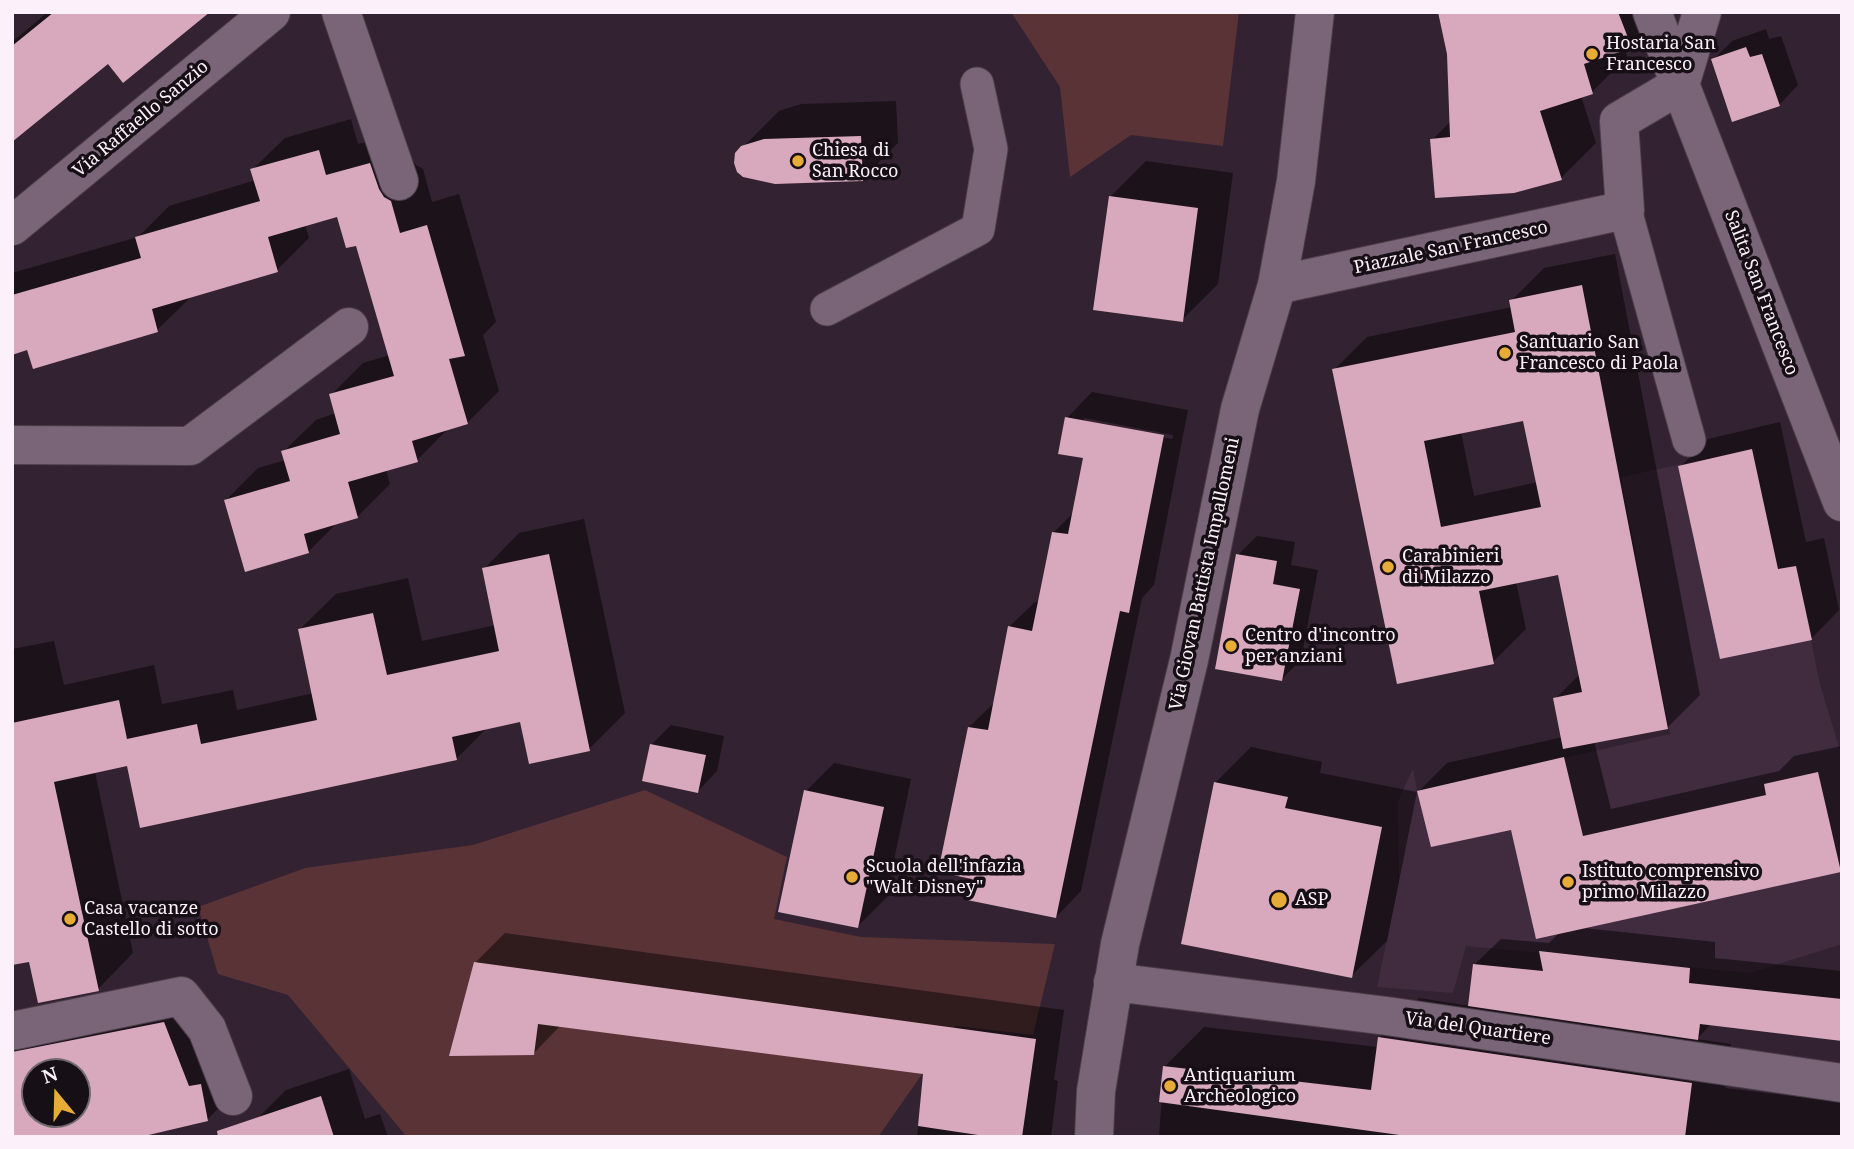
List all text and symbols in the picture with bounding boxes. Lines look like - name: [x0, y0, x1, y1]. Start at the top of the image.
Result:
- place label: Hostaria San Francesco: [1606, 33, 1716, 76]
- marker: Hostaria San Francesco: [1584, 46, 1600, 62]
- street label: Via Raffaello Sanzio: [69, 56, 213, 182]
- place label: Chiesa di San Rocco: [812, 140, 899, 182]
- marker: Chiesa di San Rocco: [790, 153, 806, 169]
- street label: Salita San Francesco: [1720, 207, 1802, 379]
- street label: Piazzale San Francesco: [1352, 217, 1550, 279]
- place label: Santuario San Francesco di Paola: [1519, 332, 1679, 374]
- marker: Santuario San Francesco di Paola: [1497, 345, 1513, 361]
- street label: Via Giovan Battista Impallomeni: [1165, 436, 1245, 712]
- place label: Carabinieri di Milazzo: [1402, 546, 1499, 588]
- marker: Carabinieri di Milazzo: [1380, 559, 1396, 575]
- place label: Centro d'incontro per anziani: [1245, 625, 1396, 668]
- marker: Centro d'incontro per anziani: [1223, 638, 1239, 654]
- place label: Scuola dell'infazia "Walt Disney": [866, 856, 1022, 898]
- place label: Istituto comprensivo primo Milazzo: [1582, 861, 1760, 903]
- marker: Scuola dell'infazia "Walt Disney": [844, 869, 860, 885]
- marker: Istituto comprensivo primo Milazzo: [1560, 874, 1576, 890]
- place label: ASP: [1295, 889, 1328, 911]
- marker: ASP: [1269, 890, 1289, 910]
- place label: Casa vacanze Castello di sotto: [84, 898, 219, 940]
- marker: Casa vacanze Castello di sotto: [62, 911, 78, 927]
- street label: Via del Quartiere: [1404, 1008, 1552, 1050]
- north arrow: [21, 1058, 91, 1128]
- text: N: [38, 1060, 61, 1090]
- place label: Antiquarium Archeologico: [1184, 1065, 1296, 1108]
- marker: Antiquarium Archeologico: [1162, 1078, 1178, 1094]

